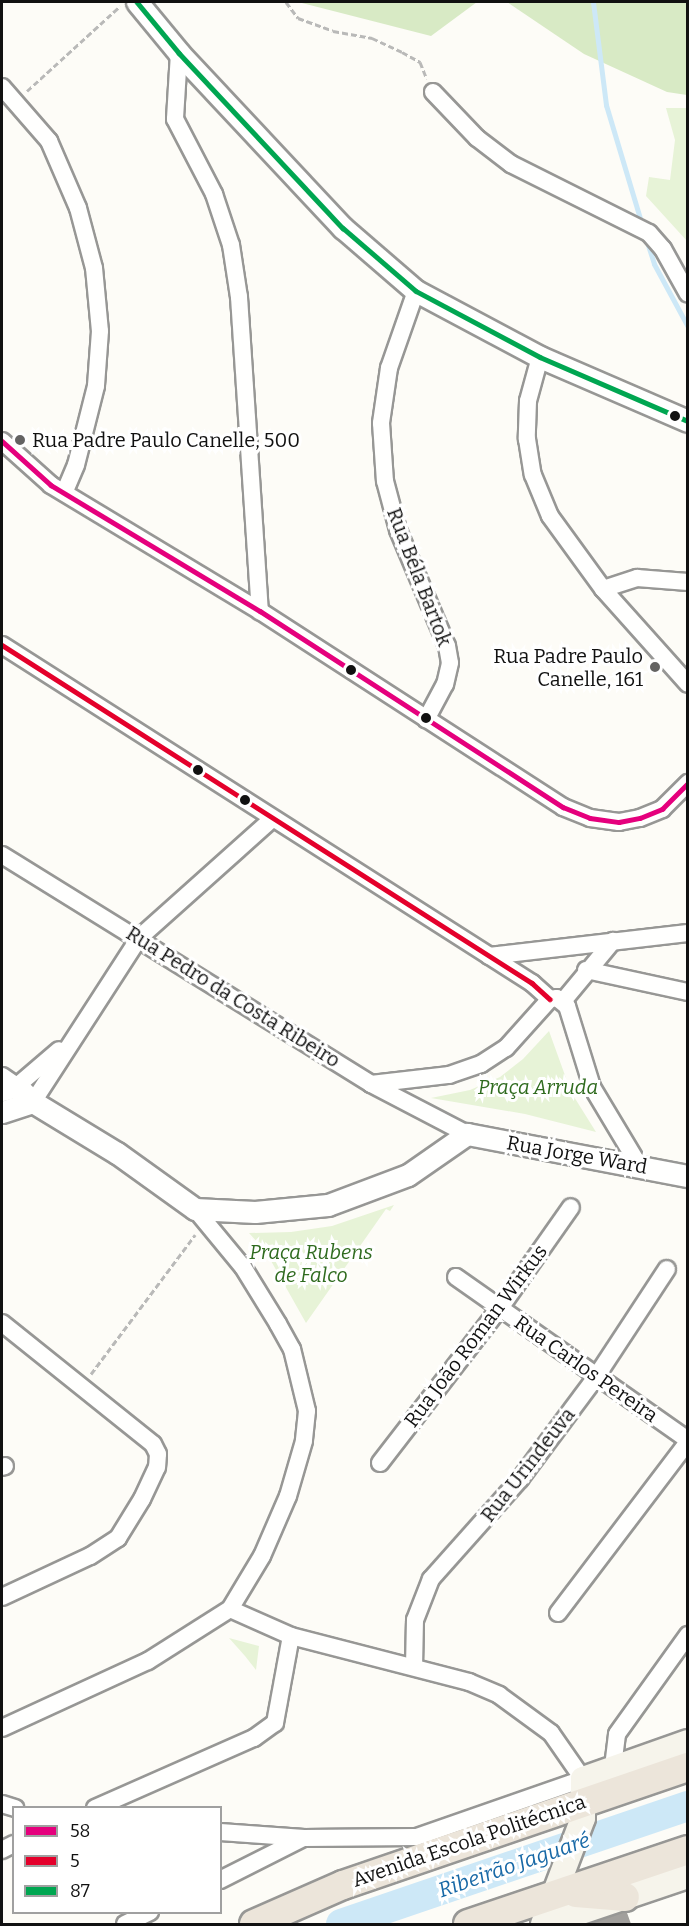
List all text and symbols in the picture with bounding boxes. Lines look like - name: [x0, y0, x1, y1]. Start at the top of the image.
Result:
- unlabelled marker: [669, 410, 681, 422]
- place label: Rua Padre Paulo Canelle, 500: [32, 428, 300, 452]
- marker: Rua Padre Paulo Canelle, 500: [13, 433, 27, 447]
- street label: Rua Béla Bartok: [382, 504, 456, 650]
- place label: Rua Padre Paulo Canelle, 161: [493, 644, 643, 691]
- marker: Rua Padre Paulo Canelle, 161: [648, 660, 662, 674]
- unlabelled marker: [345, 664, 357, 676]
- unlabelled marker: [420, 712, 432, 724]
- unlabelled marker: [192, 764, 204, 776]
- unlabelled marker: [239, 794, 251, 806]
- street label: Rua Pedro da Costa Ribeiro: [122, 921, 344, 1073]
- park label: Praça Arruda: [478, 1075, 598, 1099]
- street label: Rua Jorge Ward: [505, 1131, 649, 1179]
- park label: Praça Rubens de Falco: [249, 1240, 373, 1287]
- street label: Rua João Roman Wirkus: [399, 1240, 553, 1432]
- street label: Rua Carlos Pereira: [510, 1310, 662, 1428]
- street label: Rua Urindeuva: [476, 1403, 580, 1527]
- street label: Avenida Escola Politécnica: [349, 1790, 589, 1892]
- legend: [12, 1806, 222, 1914]
- text: 58: [70, 1820, 90, 1842]
- water label: Ribeirão Jaguaré: [435, 1827, 593, 1903]
- text: 5: [70, 1850, 80, 1872]
- text: 87: [70, 1880, 90, 1902]

